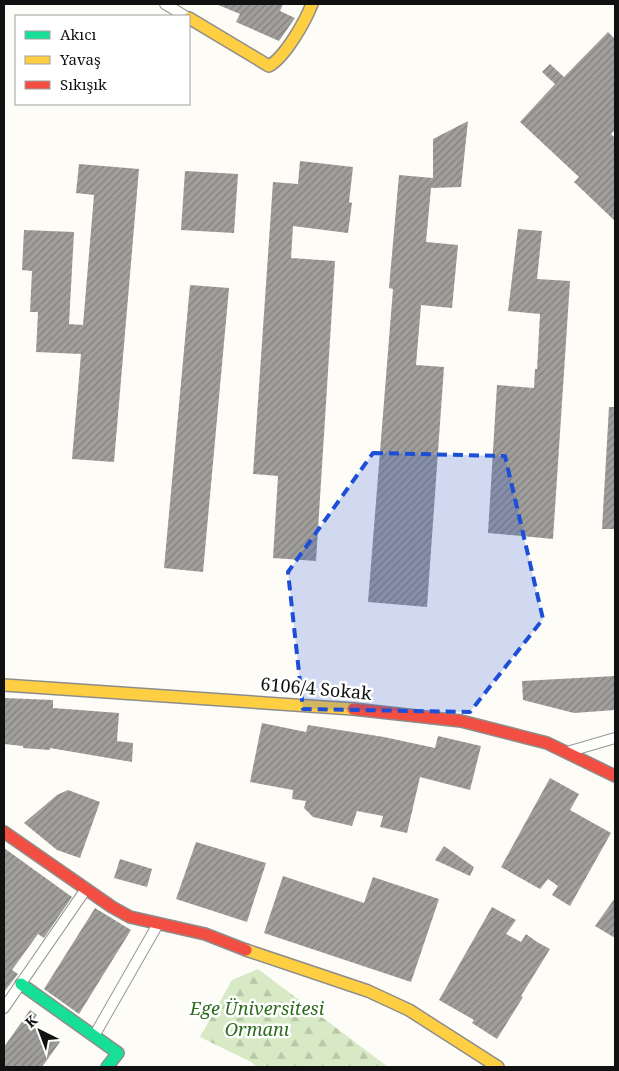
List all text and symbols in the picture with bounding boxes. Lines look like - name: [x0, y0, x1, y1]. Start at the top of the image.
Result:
- legend: [15, 15, 190, 105]
- text: Akıcı: [60, 24, 97, 44]
- text: Yavaş: [59, 49, 101, 69]
- text: Sıkışık: [60, 74, 107, 94]
- street label: 6106/4 Sokak: [259, 671, 373, 705]
- park label: Ege Üniversitesi Ormanı: [189, 996, 325, 1041]
- north arrow: [15, 1006, 65, 1056]
- text: K: [21, 1010, 42, 1031]

